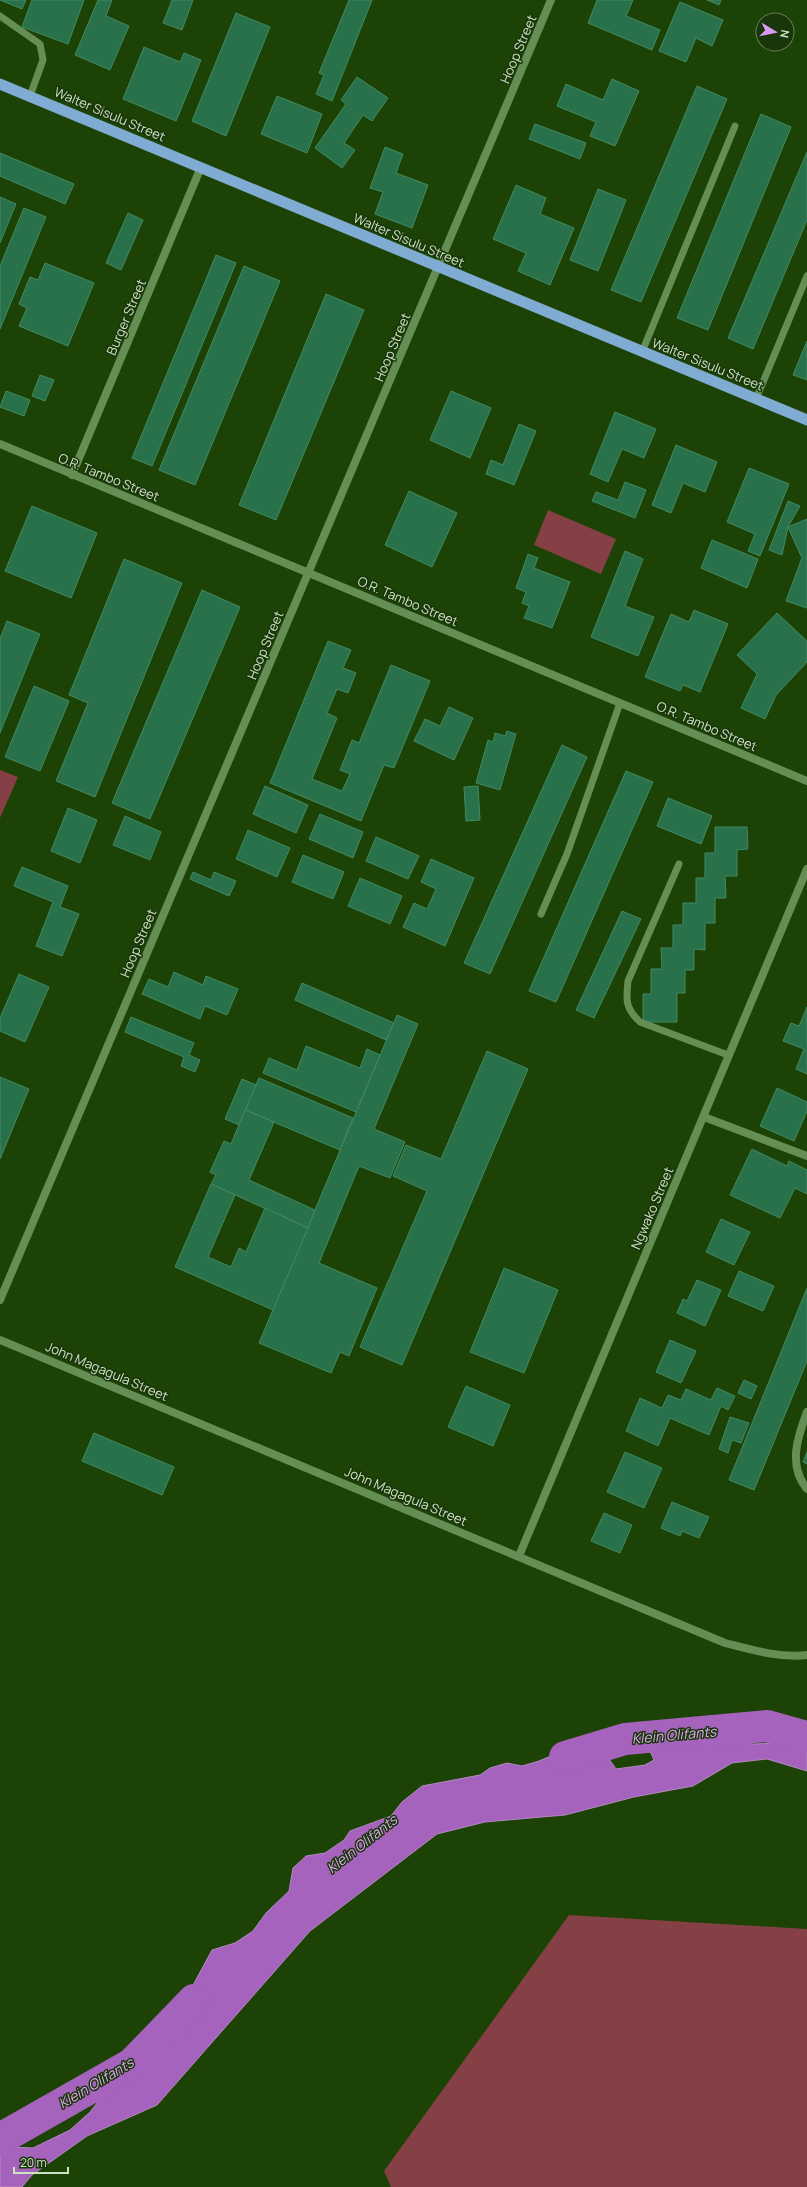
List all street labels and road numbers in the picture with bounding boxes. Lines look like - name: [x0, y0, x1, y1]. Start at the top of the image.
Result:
- street label: Hoop Street: [495, 12, 541, 86]
- street label: Walter Sisulu Street: [52, 83, 168, 145]
- street label: Walter Sisulu Street: [351, 209, 467, 271]
- street label: Burger Street: [102, 276, 150, 358]
- street label: Hoop Street: [369, 310, 415, 384]
- street label: Walter Sisulu Street: [650, 333, 766, 395]
- street label: O.R. Tambo Street: [56, 449, 162, 505]
- street label: O.R. Tambo Street: [355, 572, 461, 630]
- street label: Hoop Street: [242, 608, 288, 682]
- street label: O.R. Tambo Street: [654, 697, 760, 755]
- street label: Hoop Street: [115, 906, 161, 980]
- street label: Ngwako Street: [626, 1164, 678, 1252]
- street label: John Magagula Street: [43, 1337, 171, 1405]
- street label: John Magagula Street: [342, 1462, 470, 1530]

